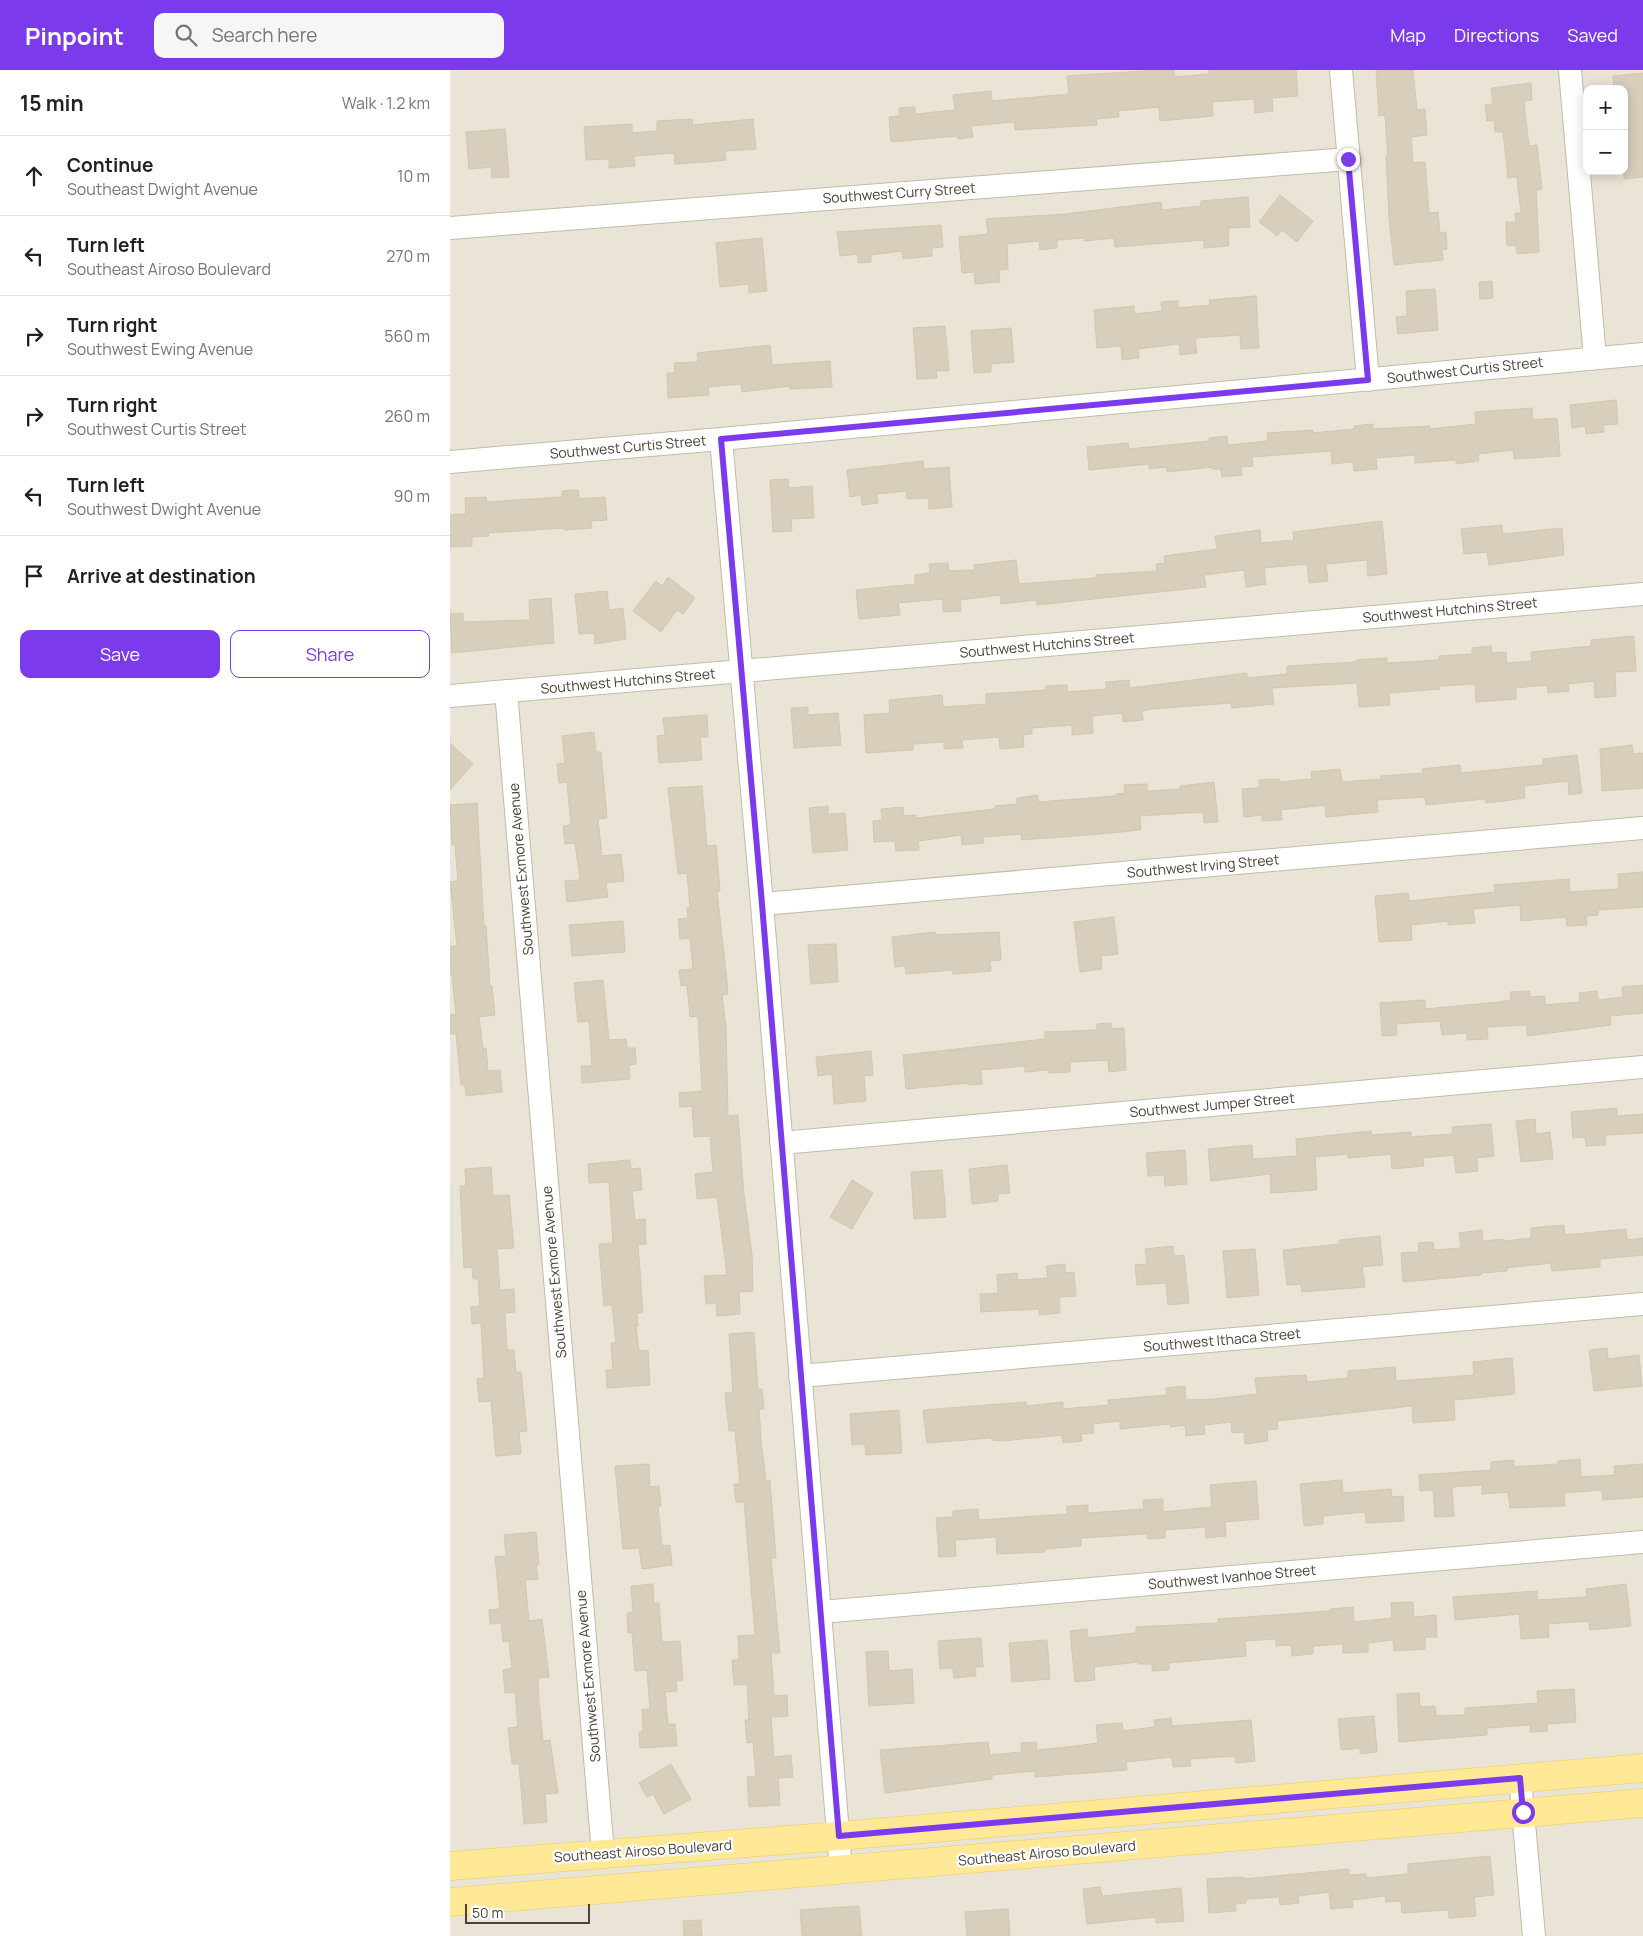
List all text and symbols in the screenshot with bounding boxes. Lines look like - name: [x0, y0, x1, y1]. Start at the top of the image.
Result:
- search box: [154, 13, 504, 58]
- text: Pinpoint: [25, 19, 124, 52]
- icon: search: [172, 21, 200, 49]
- text: Search here: [212, 22, 317, 48]
- text: Map: [1390, 23, 1426, 47]
- text: Directions: [1454, 23, 1539, 47]
- text: Saved: [1567, 23, 1618, 47]
- map controls: [1583, 85, 1628, 175]
- button: +: [1583, 85, 1628, 130]
- text: 15 min: [20, 89, 84, 117]
- text: Walk · 1.2 km: [342, 92, 430, 114]
- button: −: [1583, 130, 1628, 175]
- route end: [1337, 148, 1360, 171]
- text: Continue: [67, 152, 153, 178]
- icon: ahead: [20, 162, 48, 190]
- text: 10 m: [397, 165, 430, 187]
- text: Southeast Dwight Avenue: [67, 178, 258, 200]
- street label: Southwest Curry Street: [822, 178, 976, 207]
- text: Turn left: [67, 232, 145, 258]
- icon: left: [20, 242, 48, 270]
- text: 270 m: [386, 245, 430, 267]
- text: Southeast Airoso Boulevard: [67, 258, 271, 280]
- text: Turn right: [67, 312, 157, 338]
- icon: right: [20, 322, 48, 350]
- text: 560 m: [384, 325, 430, 347]
- text: Southwest Ewing Avenue: [67, 338, 253, 360]
- street label: Southwest Curtis Street: [1386, 352, 1544, 387]
- text: Turn right: [67, 392, 157, 418]
- icon: right: [20, 402, 48, 430]
- text: 260 m: [384, 405, 430, 427]
- text: Southwest Curtis Street: [67, 418, 247, 440]
- street label: Southwest Curtis Street: [549, 430, 707, 463]
- text: Turn left: [67, 472, 145, 498]
- icon: left: [20, 482, 48, 510]
- text: 90 m: [394, 485, 430, 507]
- text: Southwest Dwight Avenue: [67, 498, 261, 520]
- icon: arrive: [20, 562, 48, 590]
- text: Arrive at destination: [67, 563, 256, 589]
- street label: Southwest Hutchins Street: [1362, 592, 1539, 627]
- street label: Southwest Hutchins Street: [959, 627, 1136, 662]
- button: Save: [20, 630, 220, 678]
- button: Share: [230, 630, 430, 678]
- street label: Southwest Hutchins Street: [540, 663, 717, 698]
- street label: Southwest Exmore Avenue: [504, 782, 537, 956]
- street label: Southwest Irving Street: [1126, 849, 1280, 882]
- street label: Southwest Jumper Street: [1129, 1088, 1296, 1121]
- street label: Southwest Exmore Avenue: [537, 1185, 570, 1359]
- street label: Southwest Ithaca Street: [1142, 1323, 1302, 1356]
- street label: Southwest Ivanhoe Street: [1147, 1560, 1317, 1593]
- street label: Southwest Exmore Avenue: [571, 1589, 604, 1763]
- route start: [1512, 1801, 1535, 1824]
- street label: Southeast Airoso Boulevard: [553, 1835, 733, 1866]
- street label: Southeast Airoso Boulevard: [957, 1835, 1137, 1870]
- scale bar: [465, 1901, 590, 1924]
- text: 50 m: [472, 1903, 503, 1922]

